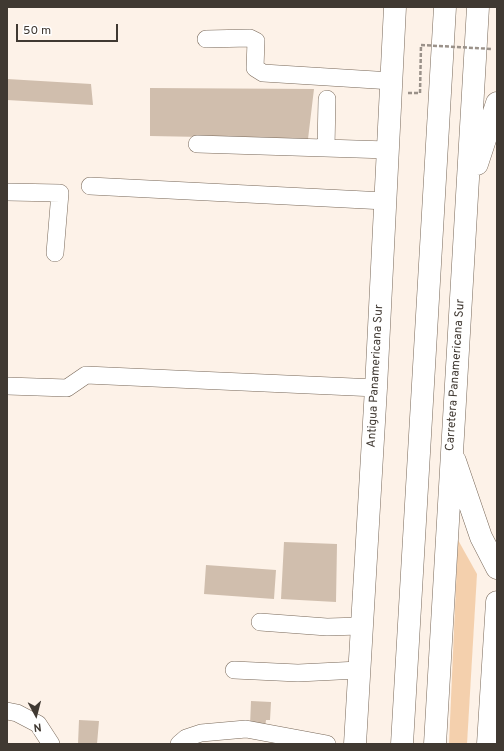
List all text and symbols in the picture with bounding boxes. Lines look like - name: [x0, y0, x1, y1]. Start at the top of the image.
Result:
- scale bar: [18, 16, 120, 42]
- text: 50 m: [23, 23, 51, 39]
- street label: Carretera Panamericana Sur: [443, 298, 469, 452]
- street label: Antigua Panamericana Sur: [365, 304, 387, 448]
- north arrow: [16, 695, 56, 735]
- text: N: [33, 719, 42, 734]

